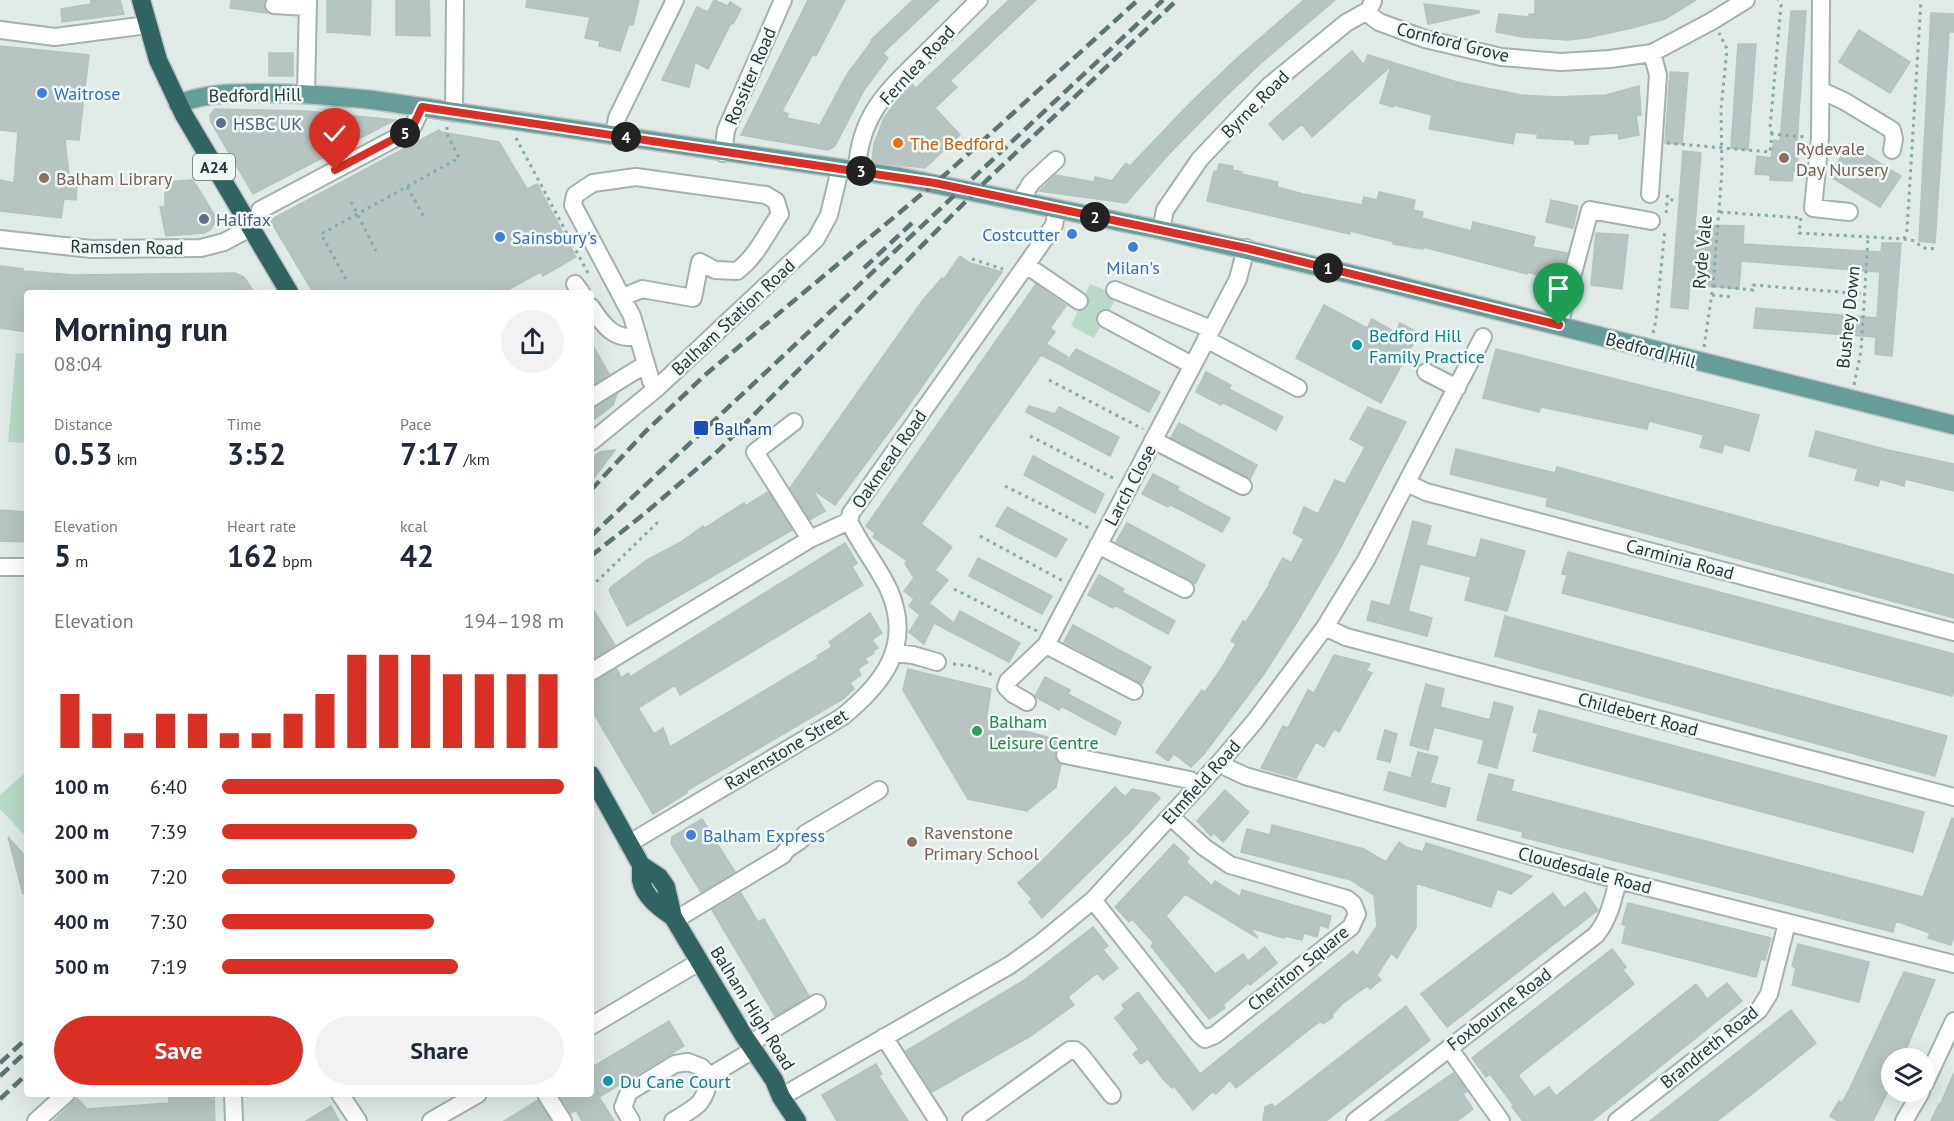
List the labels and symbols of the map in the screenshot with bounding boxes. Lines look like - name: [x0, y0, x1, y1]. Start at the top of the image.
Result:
- street label: Cornford Grove: [1394, 17, 1512, 67]
- street label: Fernlea Road: [874, 20, 960, 110]
- street label: Rossiter Road: [719, 24, 781, 128]
- street label: Byrne Road: [1216, 65, 1294, 143]
- place label: Waitrose: [54, 82, 121, 105]
- street label: Bedford Hill: [209, 83, 302, 107]
- marker: Waitrose: [35, 86, 49, 100]
- pin: [309, 108, 360, 170]
- place label: HSBC UK: [233, 112, 302, 135]
- marker: HSBC UK: [214, 116, 228, 130]
- pin: 5: [390, 118, 420, 148]
- pin: 4: [611, 122, 641, 152]
- place label: The Bedford: [910, 132, 1004, 155]
- marker: The Bedford: [891, 136, 905, 150]
- place label: Rydevale Day Nursery: [1796, 137, 1889, 181]
- marker: Rydevale Day Nursery: [1777, 151, 1791, 165]
- road number: A24: [193, 154, 235, 180]
- pin: 3: [846, 156, 876, 186]
- place label: Balham Library: [56, 167, 173, 190]
- marker: Balham Library: [37, 171, 51, 185]
- pin: 2: [1080, 202, 1110, 232]
- place label: Halifax: [216, 208, 271, 231]
- marker: Halifax: [197, 212, 211, 226]
- street label: Ryde Vale: [1687, 214, 1717, 290]
- place label: Costcutter: [982, 223, 1060, 246]
- place label: Sainsbury's: [512, 226, 597, 249]
- marker: Costcutter: [1065, 227, 1079, 241]
- marker: Sainsbury's: [493, 230, 507, 244]
- street label: Ramsden Road: [70, 235, 184, 259]
- marker: Milan's: [1126, 240, 1140, 254]
- pin: 1: [1313, 253, 1343, 283]
- street label: Balham Station Road: [666, 254, 800, 380]
- place label: Milan's: [1106, 256, 1160, 279]
- pin: [1533, 263, 1584, 325]
- street label: Bushey Down: [1831, 264, 1865, 370]
- place label: Bedford Hill Family Practice: [1369, 324, 1485, 368]
- street label: Bedford Hill: [1603, 327, 1699, 373]
- marker: Bedford Hill Family Practice: [1350, 338, 1364, 352]
- street label: Oakmead Road: [847, 405, 931, 513]
- place label: Balham: [714, 417, 772, 440]
- marker: Balham: [692, 419, 710, 437]
- street label: Larch Close: [1099, 440, 1161, 530]
- street label: Carminia Road: [1623, 534, 1737, 584]
- street label: Childebert Road: [1575, 687, 1701, 741]
- street label: Ravenstone Street: [720, 703, 852, 795]
- place label: Balham Leisure Centre: [989, 710, 1099, 754]
- marker: Balham Leisure Centre: [970, 724, 984, 738]
- street label: Elmfield Road: [1157, 735, 1245, 829]
- place label: Ravenstone Primary School: [924, 821, 1039, 865]
- place label: Balham Express: [703, 824, 825, 847]
- marker: Balham Express: [684, 828, 698, 842]
- marker: Ravenstone Primary School: [905, 835, 919, 849]
- street label: Cloudesdale Road: [1516, 841, 1654, 899]
- street label: Cheriton Square: [1243, 920, 1353, 1016]
- street label: Balham High Road: [706, 942, 800, 1074]
- street label: Foxbourne Road: [1442, 962, 1556, 1056]
- street label: Brandreth Road: [1655, 1001, 1763, 1093]
- place label: Du Cane Court: [620, 1070, 731, 1093]
- marker: Du Cane Court: [601, 1074, 615, 1088]

